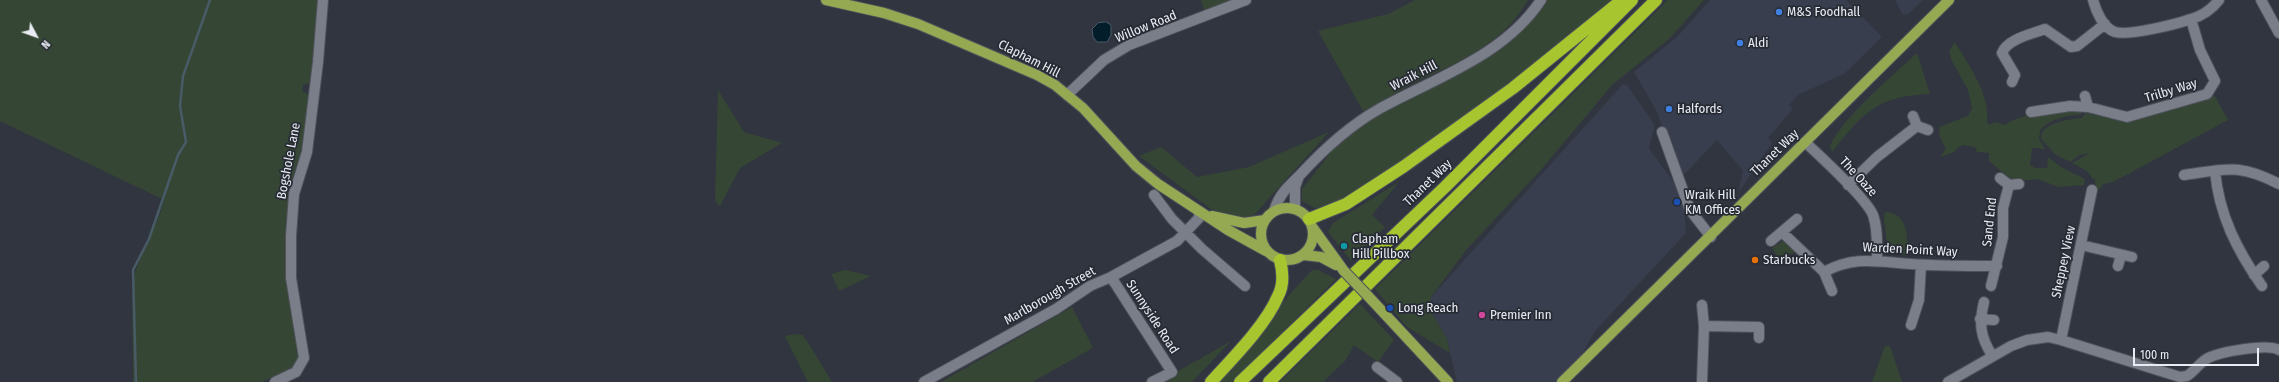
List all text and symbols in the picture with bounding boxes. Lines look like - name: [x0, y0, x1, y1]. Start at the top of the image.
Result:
- place label: M&S Foodhall: [1787, 4, 1860, 20]
- marker: M&S Foodhall: [1774, 7, 1784, 17]
- street label: Willow Road: [1113, 8, 1179, 46]
- north arrow: [16, 16, 56, 56]
- place label: Aldi: [1748, 35, 1768, 51]
- text: N: [38, 37, 53, 51]
- street label: Clapham Hill: [995, 37, 1063, 81]
- marker: Aldi: [1735, 38, 1745, 48]
- street label: Wraik Hill: [1388, 58, 1440, 94]
- street label: Trilby Way: [2143, 76, 2199, 106]
- place label: Halfords: [1677, 101, 1722, 117]
- marker: Halfords: [1664, 104, 1674, 114]
- street label: Bogshole Lane: [274, 122, 304, 200]
- street label: Thanet Way: [1748, 126, 1802, 180]
- street label: The Oaze: [1836, 154, 1880, 200]
- street label: Thanet Way: [1401, 156, 1455, 210]
- place label: Wraik Hill KM Offices: [1685, 187, 1740, 218]
- marker: Wraik Hill KM Offices: [1672, 197, 1682, 207]
- street label: Sand End: [1980, 197, 2000, 247]
- street label: Sheppey View: [2049, 224, 2079, 300]
- place label: Clapham Hill Pillbox: [1352, 231, 1409, 262]
- street label: Warden Point Way: [1862, 240, 1958, 260]
- marker: Clapham Hill Pillbox: [1339, 241, 1349, 251]
- place label: Starbucks: [1763, 252, 1815, 268]
- marker: Starbucks: [1750, 255, 1760, 265]
- street label: Marlborough Street: [1001, 263, 1099, 329]
- street label: Sunnyside Road: [1122, 277, 1182, 357]
- place label: Long Reach: [1398, 300, 1458, 316]
- marker: Long Reach: [1385, 303, 1395, 313]
- place label: Premier Inn: [1490, 307, 1552, 323]
- marker: Premier Inn: [1477, 310, 1487, 320]
- scale bar: [2135, 340, 2261, 366]
- text: 100 m: [2140, 348, 2169, 362]

